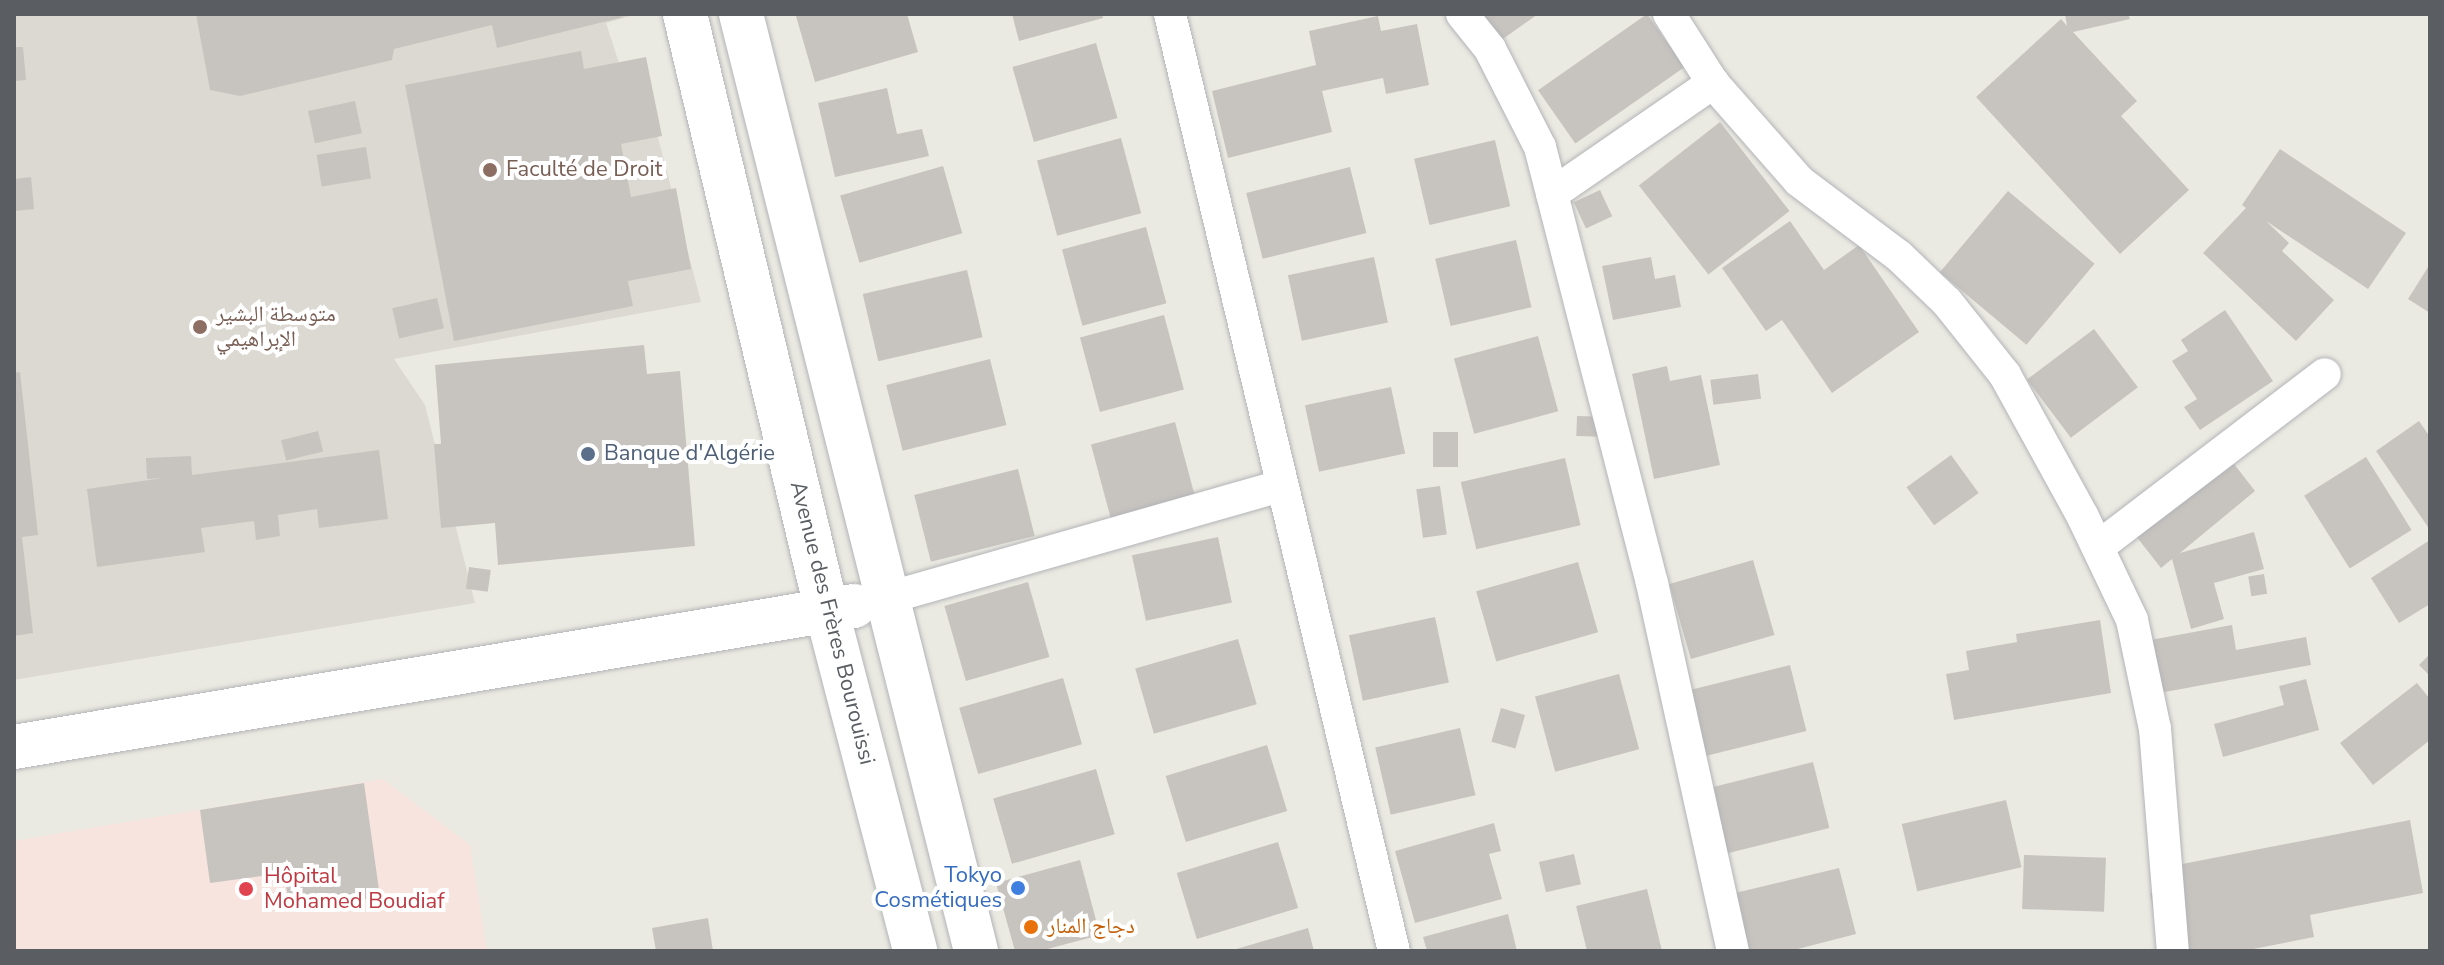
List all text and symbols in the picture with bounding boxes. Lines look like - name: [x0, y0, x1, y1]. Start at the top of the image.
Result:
- place label: Faculté de Droit: [506, 157, 662, 183]
- marker: Faculté de Droit: [481, 161, 499, 179]
- place label: متوسطة البشير الإبراهيمي: [216, 301, 336, 352]
- marker: متوسطة البشير الإبراهيمي: [191, 318, 209, 336]
- place label: Banque d'Algérie: [604, 441, 775, 467]
- marker: Banque d'Algérie: [579, 445, 597, 463]
- street label: Avenue des Frères Bourouissi: [784, 478, 880, 768]
- place label: Tokyo Cosmétiques: [874, 862, 1002, 914]
- place label: Hôpital Mohamed Boudiaf: [264, 863, 445, 914]
- marker: Hôpital Mohamed Boudiaf: [235, 878, 257, 900]
- marker: Tokyo Cosmétiques: [1009, 879, 1027, 897]
- place label: دجاج المنار: [1047, 914, 1135, 940]
- marker: دجاج المنار: [1022, 918, 1040, 936]

